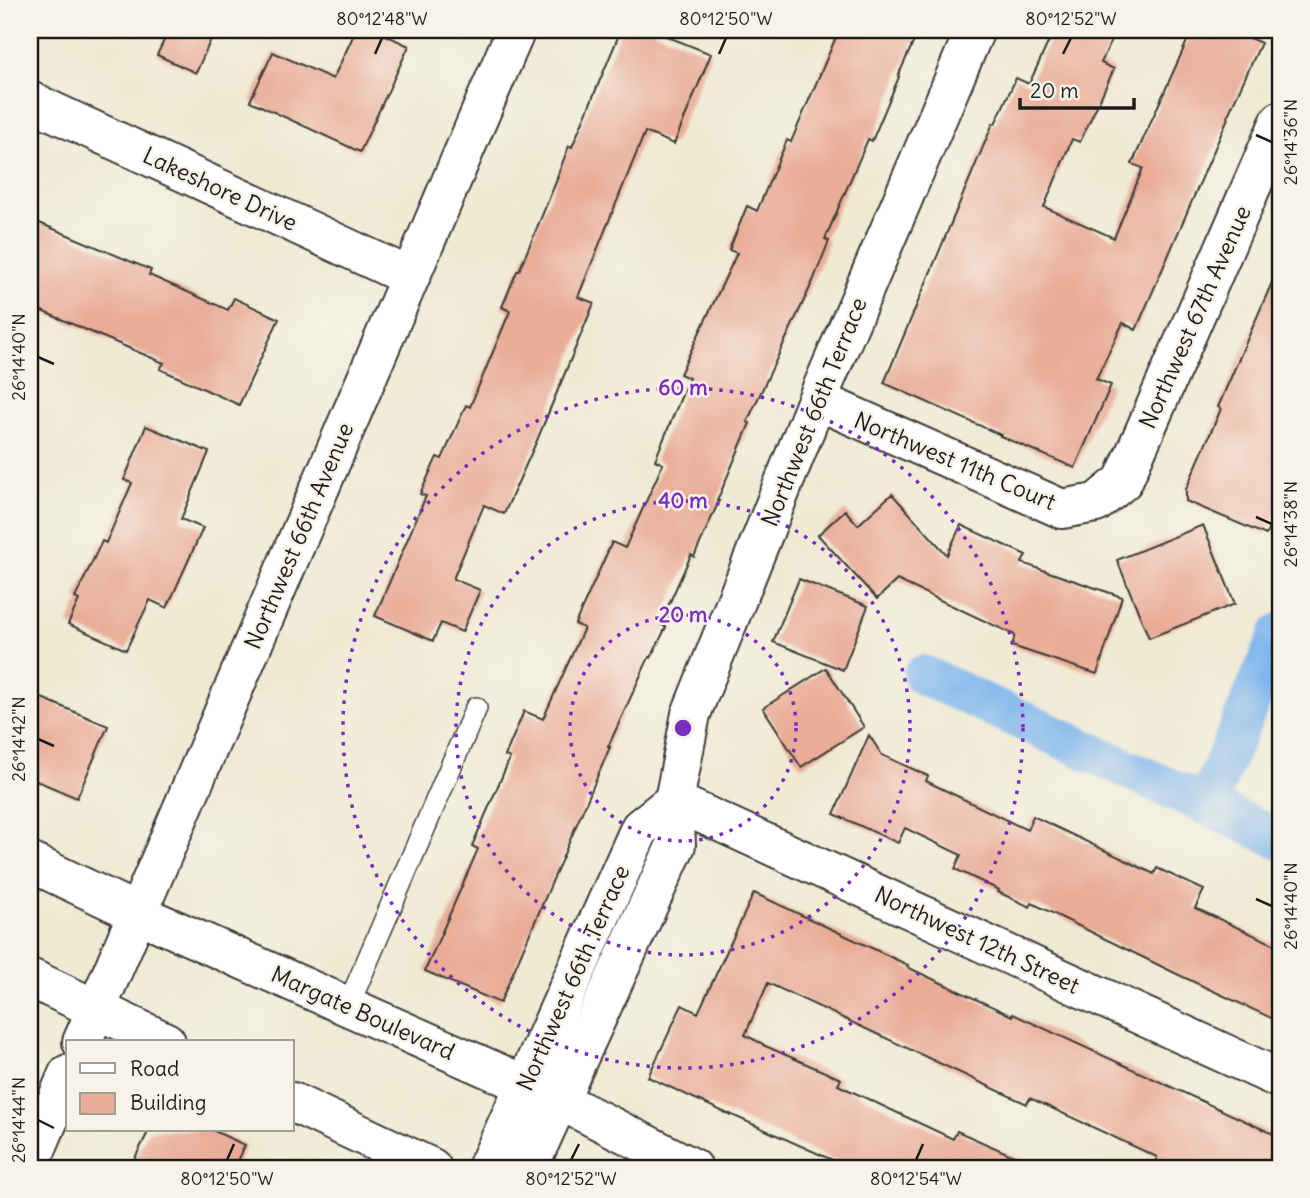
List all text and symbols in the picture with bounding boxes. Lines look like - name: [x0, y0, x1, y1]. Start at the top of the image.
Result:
- text: 80°12'48"W: [336, 7, 428, 30]
- text: 80°12'50"W: [679, 7, 773, 30]
- text: 80°12'52"W: [1025, 7, 1117, 30]
- scale bar: [1020, 66, 1133, 110]
- text: 20 m: [1030, 77, 1079, 104]
- text: 26°14'36"N: [1279, 99, 1302, 185]
- street label: Lakeshore Drive: [138, 140, 302, 237]
- street label: Northwest 67th Avenue: [1132, 201, 1257, 433]
- street label: Northwest 66th Terrace: [754, 293, 873, 530]
- text: 26°14'40"N: [7, 313, 30, 401]
- text: 60 m: [658, 374, 708, 401]
- street label: Northwest 11th Court: [850, 405, 1061, 516]
- street label: Northwest 66th Avenue: [238, 418, 359, 653]
- text: 26°14'38"N: [1279, 481, 1302, 567]
- text: 40 m: [658, 487, 708, 514]
- text: 20 m: [659, 601, 708, 628]
- text: 26°14'42"N: [7, 696, 30, 782]
- centre of rings: [671, 716, 695, 740]
- street label: Northwest 66th Terrace: [510, 860, 635, 1095]
- text: 26°14'40"N: [1279, 862, 1302, 950]
- street label: Northwest 12th Street: [870, 879, 1084, 1000]
- street label: Margate Boulevard: [267, 959, 459, 1066]
- legend: [66, 1040, 294, 1132]
- text: Road: [130, 1055, 179, 1082]
- text: 26°14'44"N: [7, 1077, 30, 1163]
- text: Building: [130, 1089, 206, 1116]
- text: 80°12'50"W: [180, 1167, 274, 1190]
- text: 80°12'52"W: [525, 1167, 617, 1190]
- text: 80°12'54"W: [870, 1167, 962, 1190]

